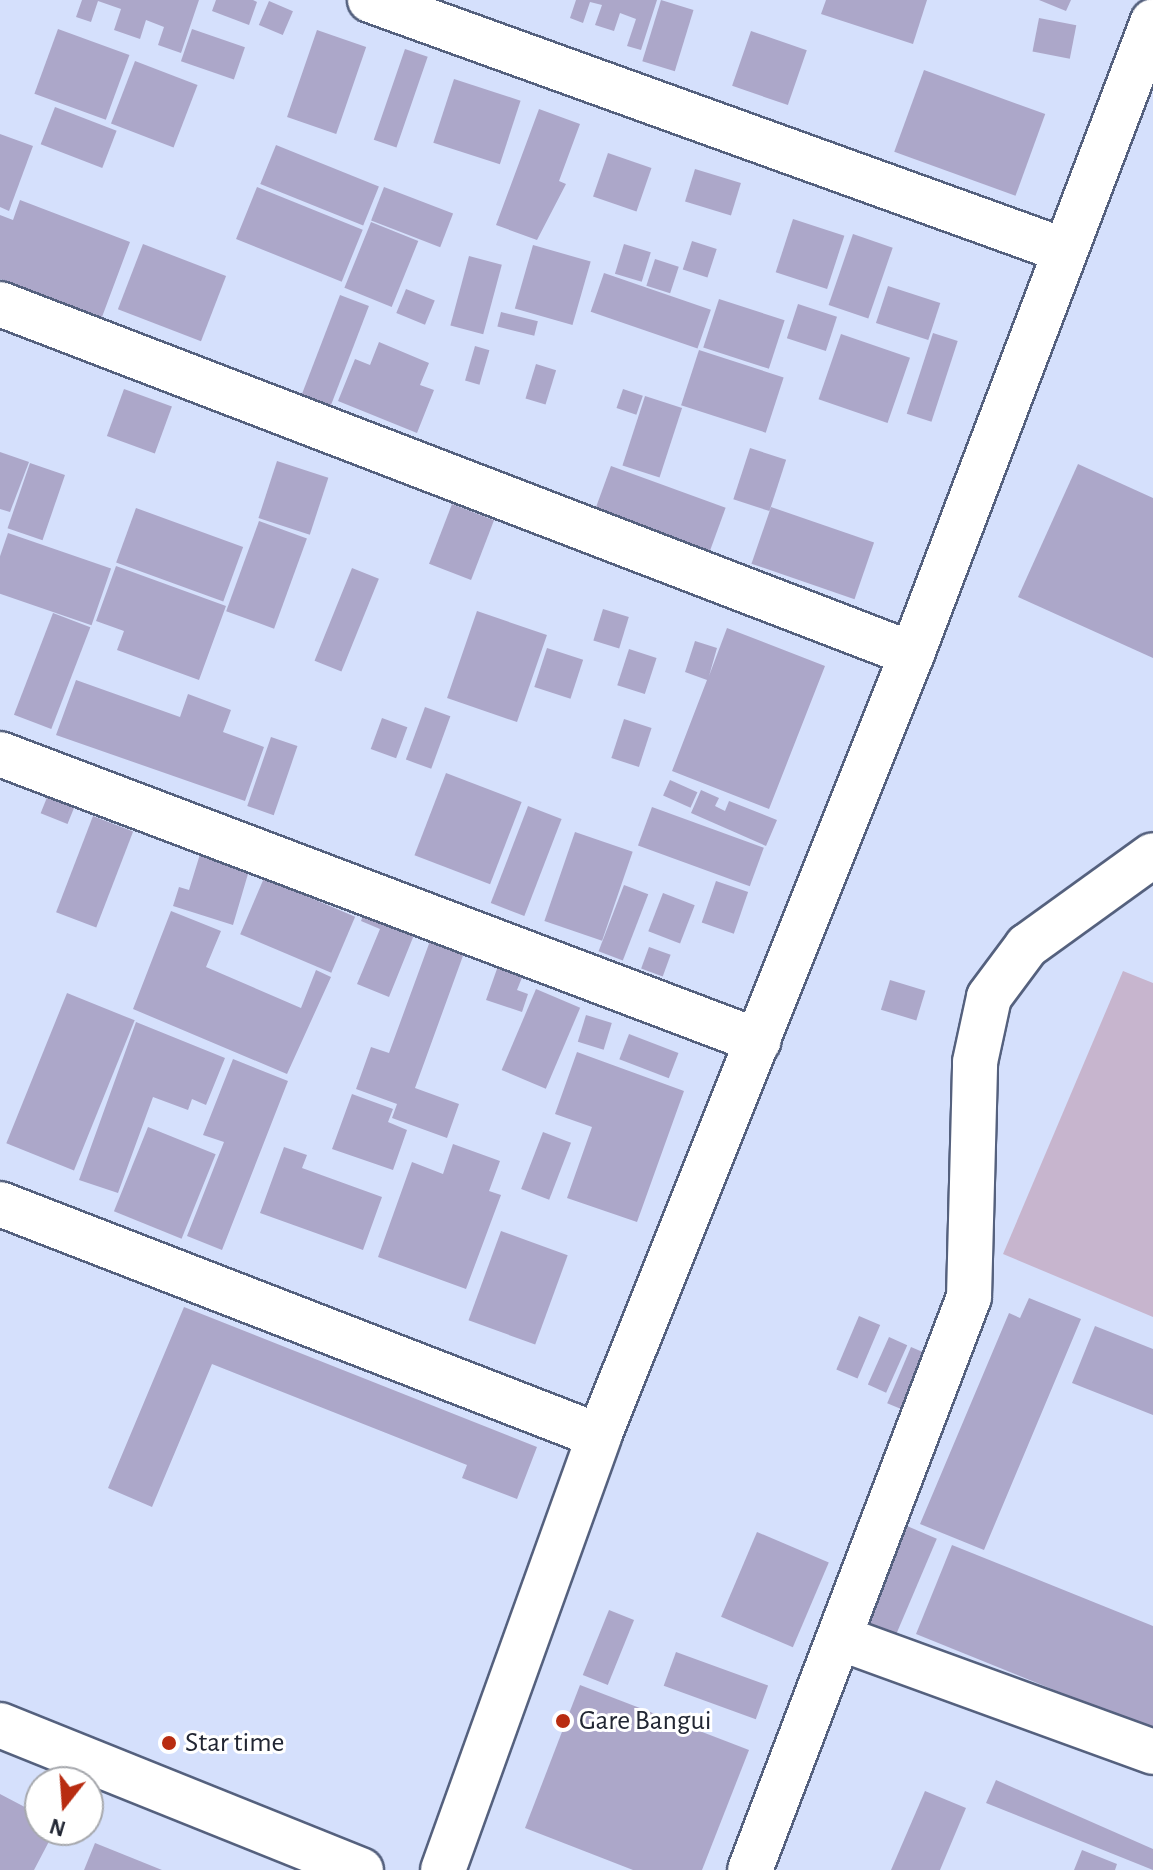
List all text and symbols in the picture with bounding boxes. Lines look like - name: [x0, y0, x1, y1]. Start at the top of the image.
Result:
- place label: Gare Bangui: [579, 1704, 712, 1738]
- marker: Gare Bangui: [554, 1712, 572, 1730]
- place label: Star time: [185, 1726, 284, 1760]
- marker: Star time: [160, 1734, 178, 1752]
- north arrow: [24, 1766, 104, 1846]
- text: N: [47, 1814, 68, 1840]

